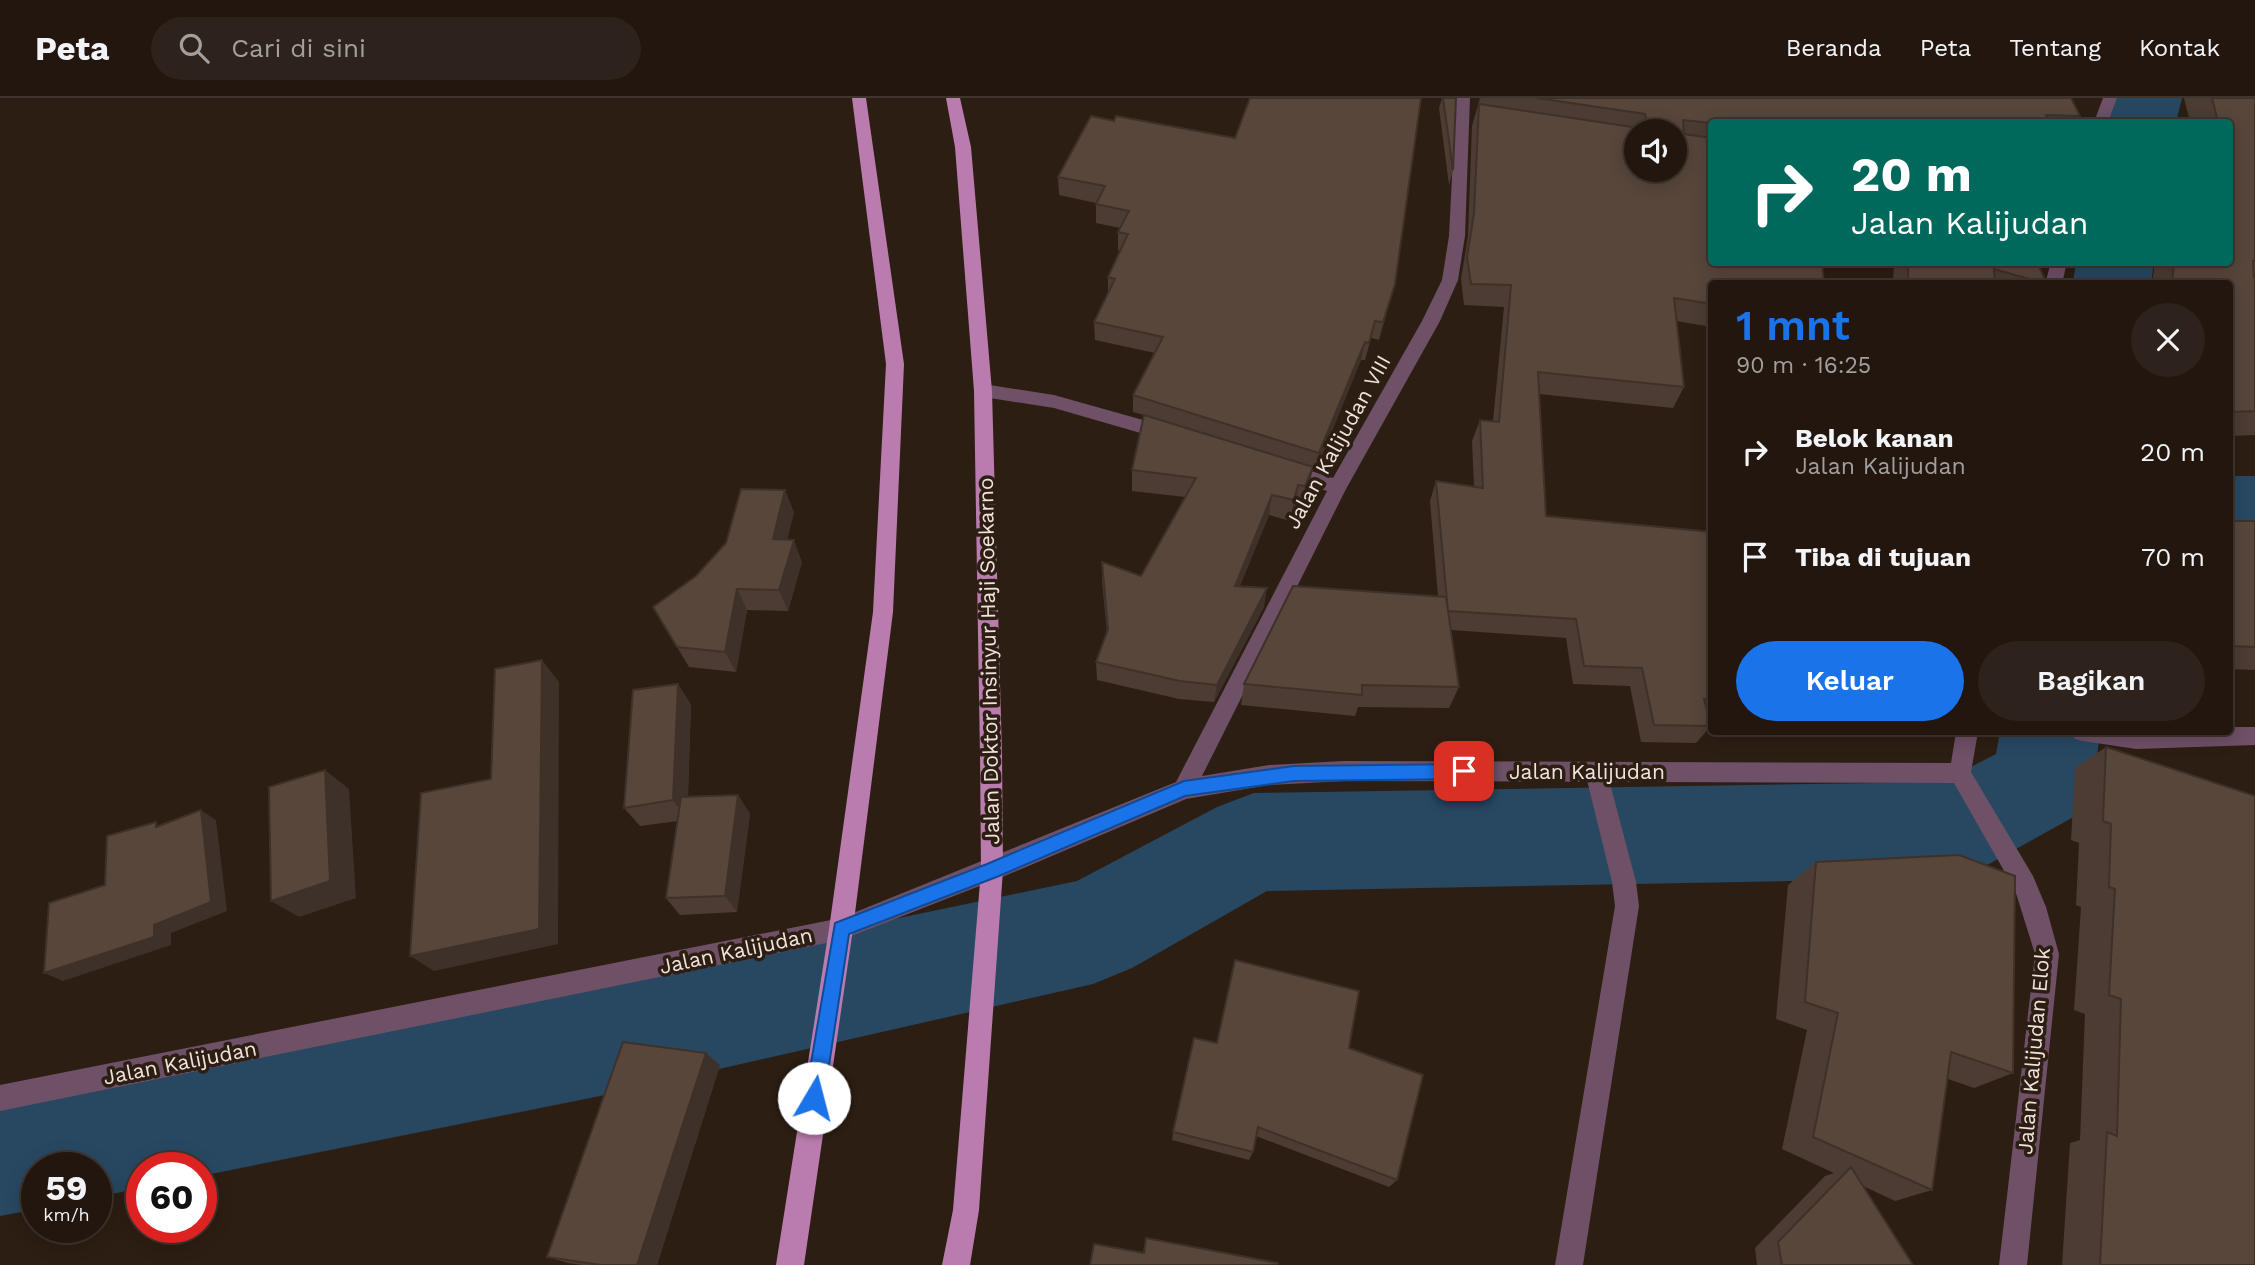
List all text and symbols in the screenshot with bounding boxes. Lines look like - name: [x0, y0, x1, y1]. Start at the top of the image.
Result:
- search box: [151, 17, 641, 80]
- text: Peta: [35, 29, 109, 68]
- icon: search: [175, 29, 213, 67]
- text: Cari di sini: [231, 33, 366, 63]
- text: Beranda: [1786, 34, 1882, 62]
- text: Peta: [1920, 34, 1971, 62]
- text: Tentang: [2009, 34, 2101, 62]
- text: Kontak: [2139, 34, 2220, 62]
- map controls: [1624, 119, 1687, 182]
- button: sound: [1624, 119, 1687, 182]
- text: 20 m: [1851, 145, 1972, 203]
- icon: right: [1736, 147, 1827, 238]
- text: Jalan Kalijudan: [1851, 204, 2088, 242]
- text: 1 mnt: [1736, 301, 1850, 350]
- button: close: [2131, 303, 2205, 377]
- street label: Jalan Kalijudan VIII: [1279, 351, 1396, 533]
- text: 90 m · 16:25: [1736, 352, 1871, 379]
- text: Belok kanan: [1795, 423, 1954, 453]
- icon: right: [1736, 433, 1774, 471]
- text: 20 m: [2140, 437, 2205, 467]
- text: Jalan Kalijudan: [1795, 453, 1966, 480]
- street label: Jalan Doktor Insinyur Haji Soekarno: [973, 477, 1004, 845]
- icon: arrive: [1736, 538, 1774, 576]
- text: Tiba di tujuan: [1795, 542, 1971, 572]
- text: 70 m: [2141, 542, 2205, 572]
- button: Keluar: [1736, 641, 1964, 721]
- button: Bagikan: [1978, 641, 2205, 721]
- pin: [1434, 741, 1494, 801]
- icon: arrive: [1445, 752, 1483, 790]
- street label: Jalan Kalijudan: [1509, 759, 1665, 784]
- street label: Jalan Kalijudan: [657, 922, 815, 979]
- street label: Jalan Kalijudan Elok: [2012, 947, 2055, 1155]
- street label: Jalan Kalijudan: [101, 1035, 259, 1090]
- position arrow: [777, 1061, 851, 1135]
- speed limit sign: 60: [126, 1152, 217, 1243]
- text: 59: [46, 1167, 87, 1209]
- text: km/h: [43, 1204, 90, 1225]

